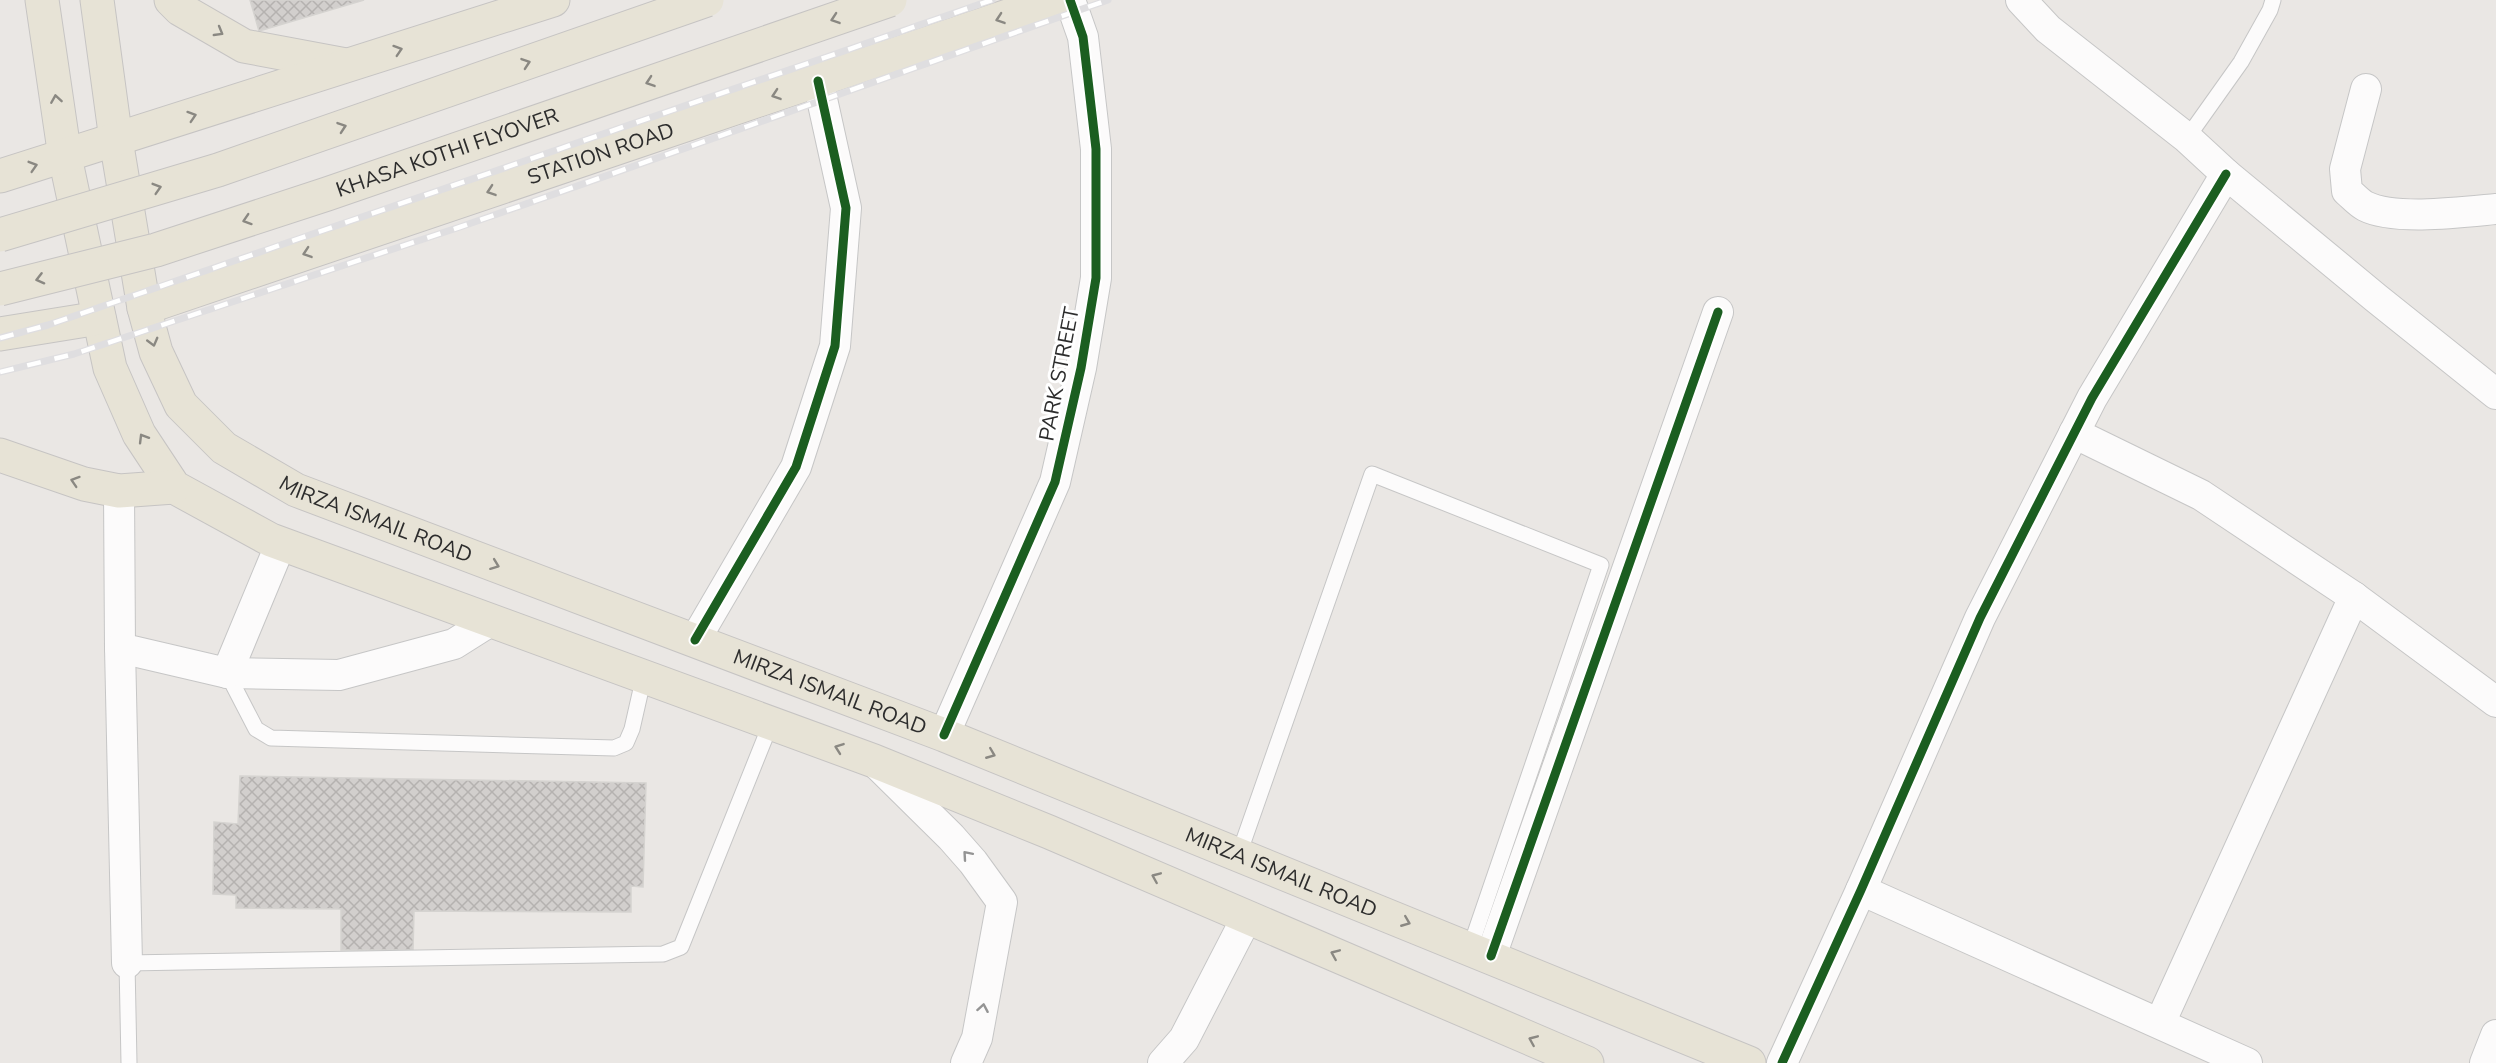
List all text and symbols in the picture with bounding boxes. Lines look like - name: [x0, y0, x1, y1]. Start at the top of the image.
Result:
- one-way arrow: [830, 11, 841, 24]
- one-way arrow: [995, 11, 1006, 24]
- one-way arrow: [213, 24, 224, 36]
- one-way arrow: [392, 45, 403, 57]
- one-way arrow: [520, 58, 531, 70]
- one-way arrow: [645, 74, 656, 87]
- one-way arrow: [771, 88, 782, 100]
- one-way arrow: [51, 94, 63, 103]
- street label: KHASA KOTHI FLYOVER: [332, 101, 562, 204]
- one-way arrow: [186, 111, 197, 123]
- street label: STATION ROAD: [524, 116, 678, 191]
- one-way arrow: [336, 122, 347, 134]
- one-way arrow: [27, 161, 37, 173]
- one-way arrow: [151, 183, 162, 195]
- one-way arrow: [486, 184, 497, 196]
- one-way arrow: [242, 213, 253, 225]
- one-way arrow: [302, 246, 313, 259]
- one-way arrow: [35, 272, 45, 285]
- street label: PARK STREET: [1032, 304, 1086, 443]
- one-way arrow: [146, 336, 158, 347]
- one-way arrow: [138, 434, 150, 444]
- street label: MIRZA ISMAIL ROAD: [274, 469, 476, 569]
- one-way arrow: [70, 476, 81, 488]
- one-way arrow: [489, 558, 500, 570]
- street label: MIRZA ISMAIL ROAD: [729, 643, 931, 741]
- one-way arrow: [834, 743, 845, 756]
- one-way arrow: [985, 747, 996, 759]
- street label: MIRZA ISMAIL ROAD: [1181, 821, 1381, 924]
- one-way arrow: [963, 852, 974, 862]
- one-way arrow: [1151, 873, 1162, 885]
- one-way arrow: [1399, 915, 1410, 927]
- one-way arrow: [1330, 950, 1341, 962]
- one-way arrow: [976, 1003, 989, 1013]
- one-way arrow: [1529, 1035, 1540, 1047]

